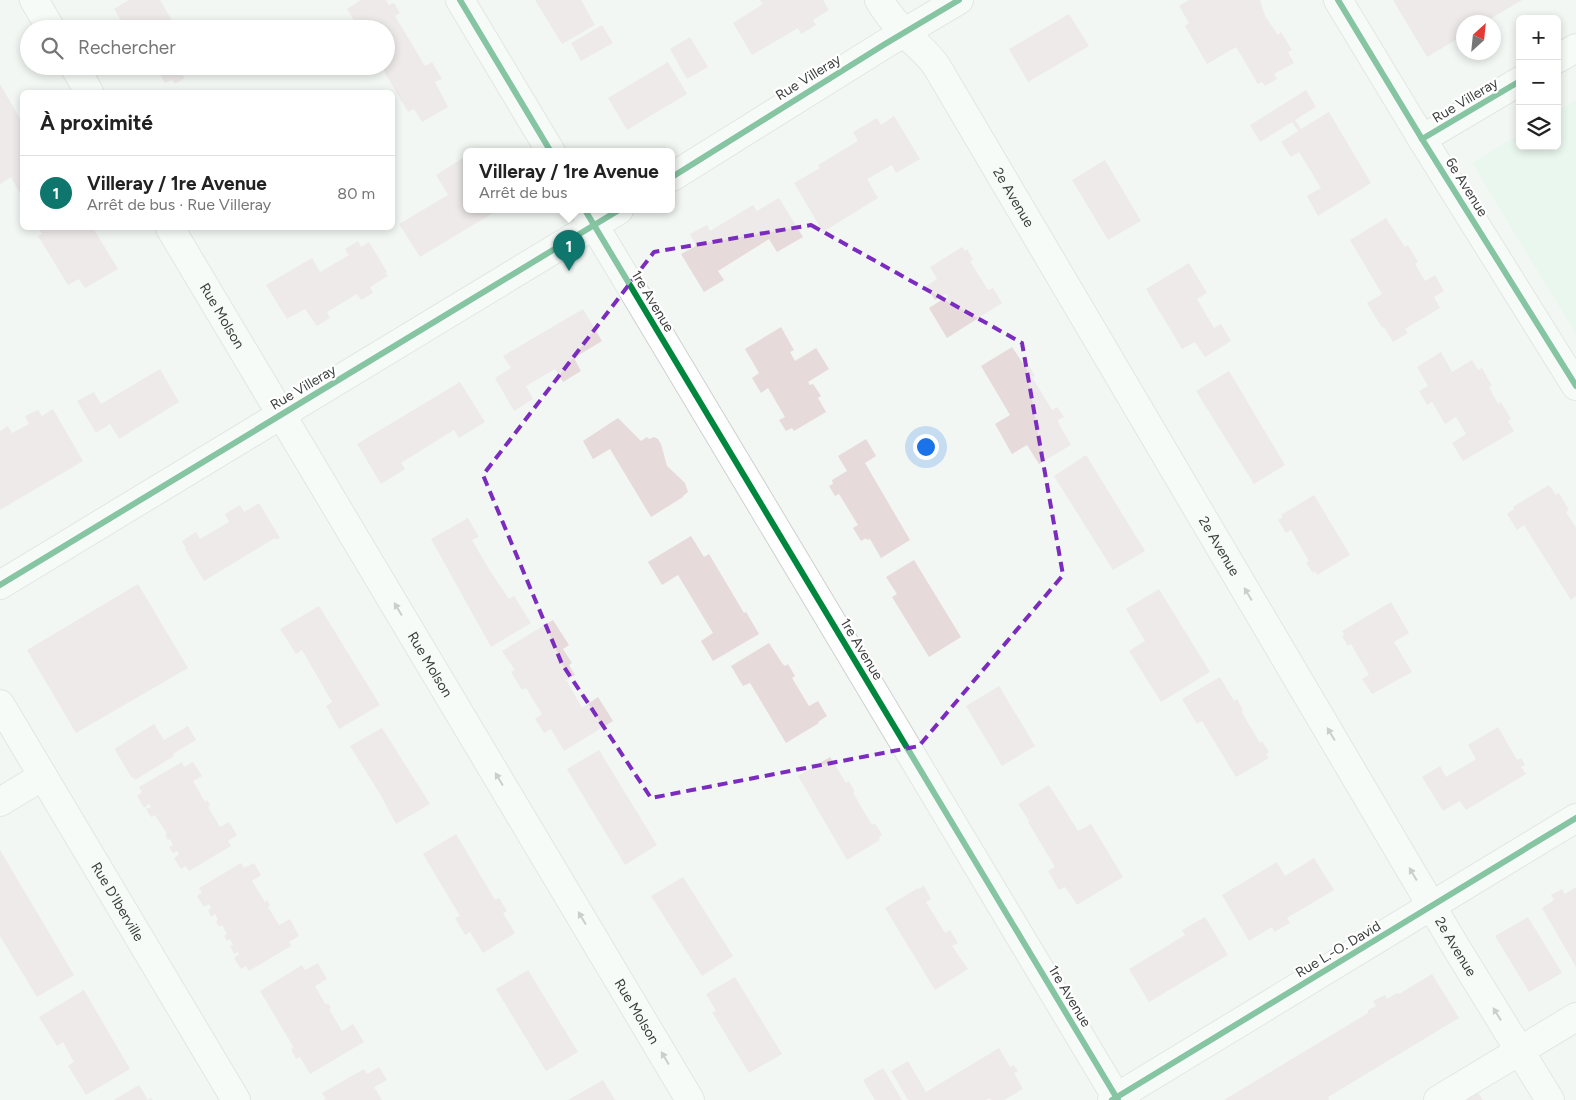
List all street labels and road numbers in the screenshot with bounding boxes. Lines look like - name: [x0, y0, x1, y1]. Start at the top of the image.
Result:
- street label: Rue Villeray: [773, 50, 844, 104]
- street label: Rue Villeray: [1429, 74, 1502, 127]
- street label: 6e Avenue: [1442, 155, 1492, 220]
- street label: 2e Avenue: [989, 165, 1038, 231]
- street label: 1re Avenue: [628, 267, 678, 335]
- street label: Rue Molson: [196, 280, 248, 352]
- street label: Rue Villeray: [267, 361, 340, 414]
- street label: 2e Avenue: [1195, 513, 1243, 580]
- street label: 1re Avenue: [837, 615, 887, 683]
- street label: Rue Molson: [404, 629, 456, 701]
- street label: Rue D'Iberville: [87, 859, 148, 945]
- street label: 2e Avenue: [1431, 914, 1480, 980]
- street label: Rue L.-O. David: [1293, 917, 1384, 982]
- street label: 1re Avenue: [1045, 962, 1095, 1030]
- street label: Rue Molson: [611, 976, 663, 1048]

